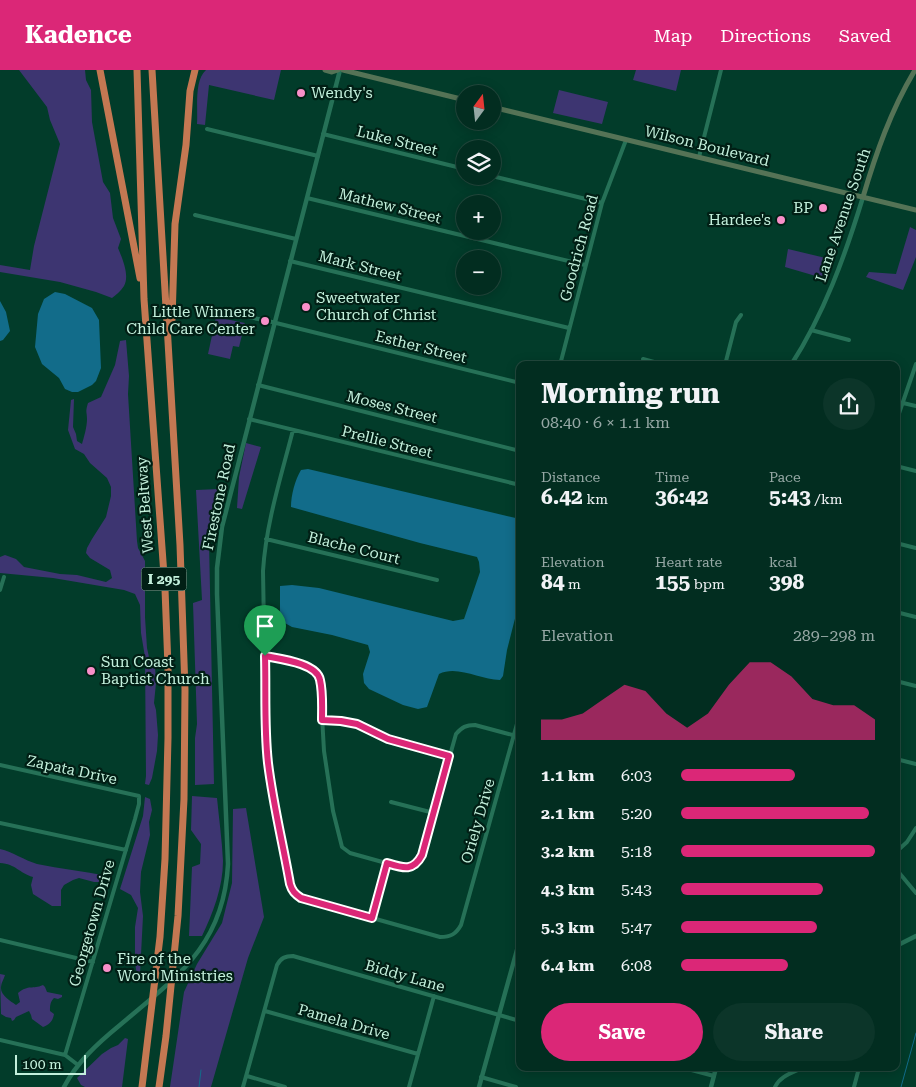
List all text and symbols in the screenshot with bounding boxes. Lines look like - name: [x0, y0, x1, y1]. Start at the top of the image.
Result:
- text: Kadence: [25, 21, 132, 49]
- text: Map: [654, 25, 692, 46]
- text: Directions: [720, 25, 811, 46]
- text: Saved: [839, 25, 891, 46]
- place label: Wendy's: [311, 84, 373, 102]
- north arrow: [456, 85, 501, 130]
- map controls: [456, 85, 501, 295]
- marker: Wendy's: [295, 87, 307, 99]
- street label: Luke Street: [355, 122, 440, 160]
- street label: Wilson Boulevard: [643, 122, 772, 170]
- button: layers: [456, 140, 501, 185]
- street label: Lane Avenue South: [812, 145, 874, 284]
- street label: Mathew Street: [337, 185, 443, 227]
- street label: Goodrich Road: [556, 192, 602, 303]
- button: +: [456, 195, 501, 240]
- place label: BP: [793, 199, 813, 217]
- marker: BP: [817, 202, 829, 214]
- place label: Hardee's: [708, 211, 771, 229]
- marker: Hardee's: [775, 214, 787, 226]
- street label: Mark Street: [317, 247, 404, 285]
- button: −: [456, 250, 501, 295]
- place label: Sweetwater Church of Christ: [316, 289, 437, 324]
- marker: Sweetwater Church of Christ: [300, 301, 312, 313]
- place label: Little Winners Child Care Center: [126, 303, 255, 338]
- marker: Little Winners Child Care Center: [259, 315, 271, 327]
- street label: Esther Street: [374, 327, 469, 367]
- text: Morning run: [541, 377, 720, 410]
- button: share: [823, 378, 875, 430]
- street label: Moses Street: [345, 387, 439, 427]
- text: 08:40 · 6 × 1.1 km: [541, 413, 670, 432]
- street label: Prellie Street: [340, 422, 435, 462]
- street label: Firestone Road: [199, 442, 239, 552]
- street label: West Beltway: [133, 456, 157, 554]
- text: Distance: [541, 469, 600, 485]
- text: Time: [655, 469, 689, 485]
- text: Pace: [769, 469, 801, 485]
- text: 6.42: [541, 485, 583, 509]
- text: 36:42: [655, 485, 709, 509]
- text: 5:43: [769, 485, 811, 509]
- text: km: [583, 491, 608, 507]
- text: /km: [811, 491, 843, 507]
- street label: Blache Court: [306, 528, 402, 568]
- text: Elevation: [541, 554, 604, 570]
- text: Heart rate: [655, 554, 722, 570]
- text: kcal: [769, 554, 797, 570]
- road number: I 295: [142, 568, 186, 590]
- text: 84: [541, 570, 565, 594]
- text: 155: [655, 570, 690, 594]
- text: 398: [769, 570, 804, 594]
- text: m: [565, 576, 581, 592]
- text: bpm: [690, 576, 725, 592]
- pin: [244, 605, 286, 656]
- icon: arrive: [251, 612, 279, 640]
- text: Elevation: [541, 626, 614, 645]
- text: 289–298 m: [793, 626, 875, 645]
- place label: Sun Coast Baptist Church: [101, 653, 210, 688]
- marker: Sun Coast Baptist Church: [85, 665, 97, 677]
- street label: Zapata Drive: [25, 752, 119, 788]
- text: 1.1 km: [541, 766, 594, 785]
- text: 6:03: [621, 766, 652, 785]
- street label: Oriely Drive: [457, 777, 499, 865]
- text: 2.1 km: [541, 804, 594, 823]
- text: 5:20: [621, 804, 652, 823]
- text: 3.2 km: [541, 842, 594, 861]
- text: 5:18: [621, 842, 652, 861]
- street label: Georgetown Drive: [65, 857, 119, 989]
- text: 4.3 km: [541, 880, 594, 899]
- text: 5:43: [621, 880, 652, 899]
- text: 5.3 km: [541, 918, 594, 937]
- text: 5:47: [621, 918, 652, 937]
- place label: Fire of the Word Ministries: [117, 950, 233, 985]
- street label: Biddy Lane: [363, 956, 447, 996]
- text: 6.4 km: [541, 956, 594, 975]
- text: 6:08: [621, 956, 652, 975]
- marker: Fire of the Word Ministries: [101, 962, 113, 974]
- street label: Pamela Drive: [296, 1000, 392, 1044]
- button: Save: [541, 1003, 703, 1061]
- button: Share: [713, 1003, 875, 1061]
- scale bar: [15, 1052, 86, 1075]
- text: 100 m: [22, 1056, 62, 1072]

